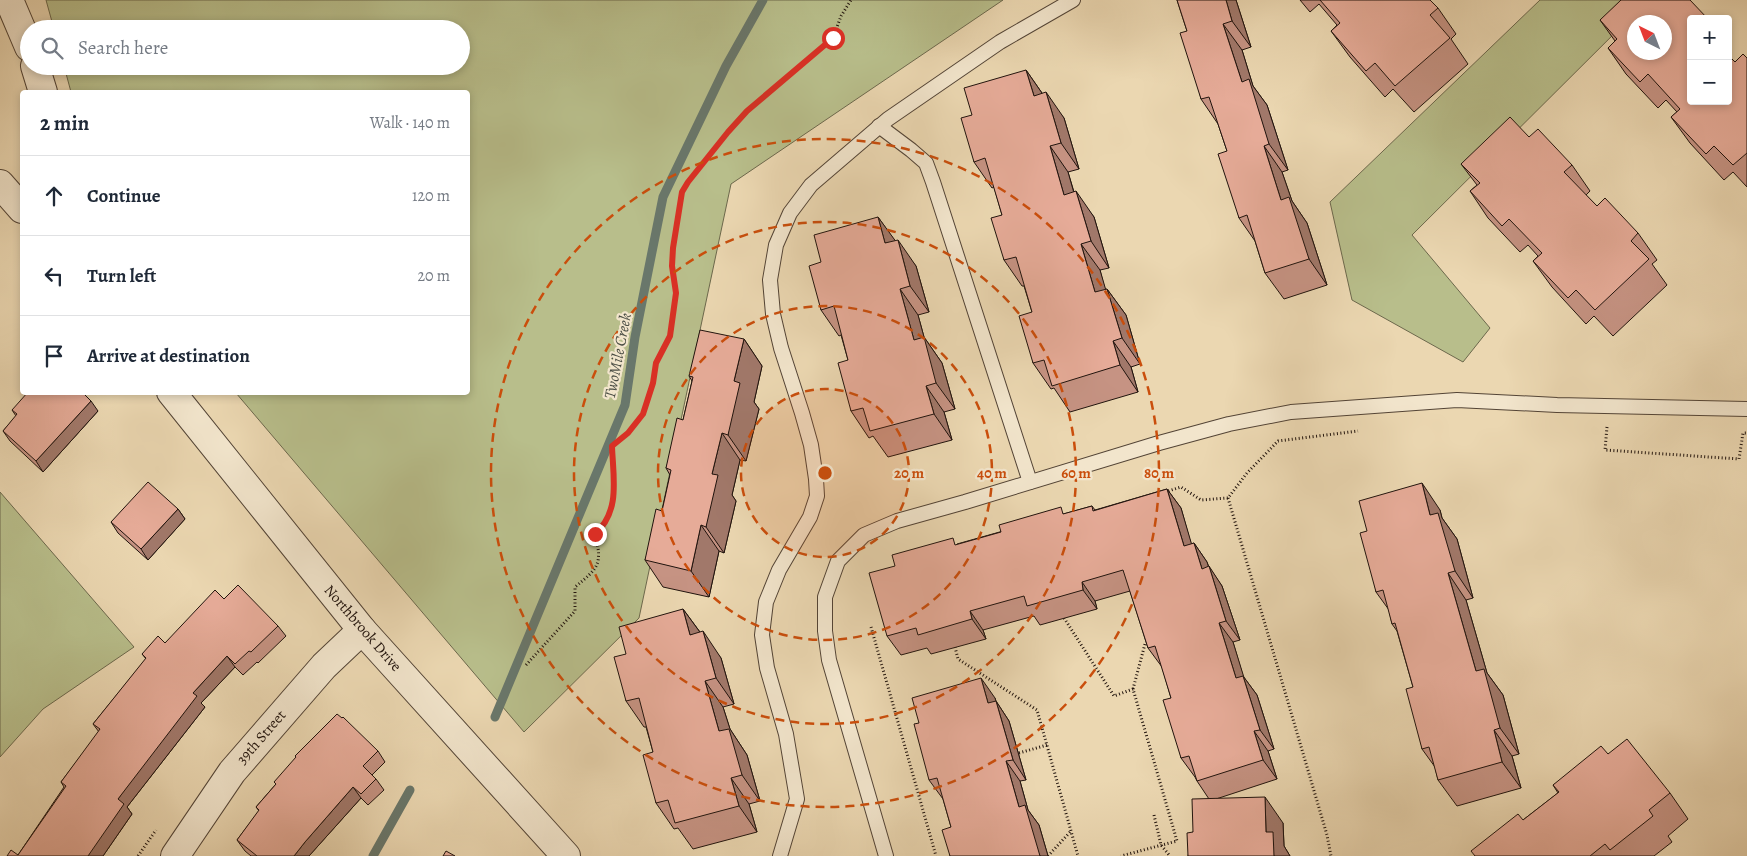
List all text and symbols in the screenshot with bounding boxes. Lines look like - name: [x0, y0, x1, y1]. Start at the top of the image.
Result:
- north arrow: [1627, 15, 1672, 60]
- map controls: [1687, 15, 1732, 105]
- button: +: [1687, 15, 1732, 60]
- search box: [20, 20, 470, 75]
- route start: [822, 27, 845, 50]
- icon: search: [38, 34, 66, 62]
- text: Search here: [78, 35, 168, 61]
- button: −: [1687, 60, 1732, 105]
- text: 2 min: [40, 109, 89, 137]
- text: Walk · 140 m: [370, 112, 450, 134]
- icon: ahead: [40, 182, 68, 210]
- text: Continue: [87, 183, 161, 209]
- text: 120 m: [412, 185, 450, 207]
- icon: left: [40, 262, 68, 290]
- text: Turn left: [87, 263, 156, 289]
- text: 20 m: [417, 265, 450, 287]
- water label: TwoMile Creek: [599, 311, 637, 401]
- icon: arrive: [40, 342, 68, 370]
- text: Arrive at destination: [87, 343, 250, 369]
- text: 20 m: [894, 463, 924, 483]
- text: 40 m: [977, 463, 1007, 483]
- text: 60 m: [1061, 463, 1091, 483]
- text: 80 m: [1144, 463, 1174, 483]
- centre of rings: [816, 464, 834, 482]
- route end: [584, 523, 607, 546]
- street label: Northbrook Drive: [320, 580, 406, 676]
- street label: 39th Street: [232, 706, 290, 768]

